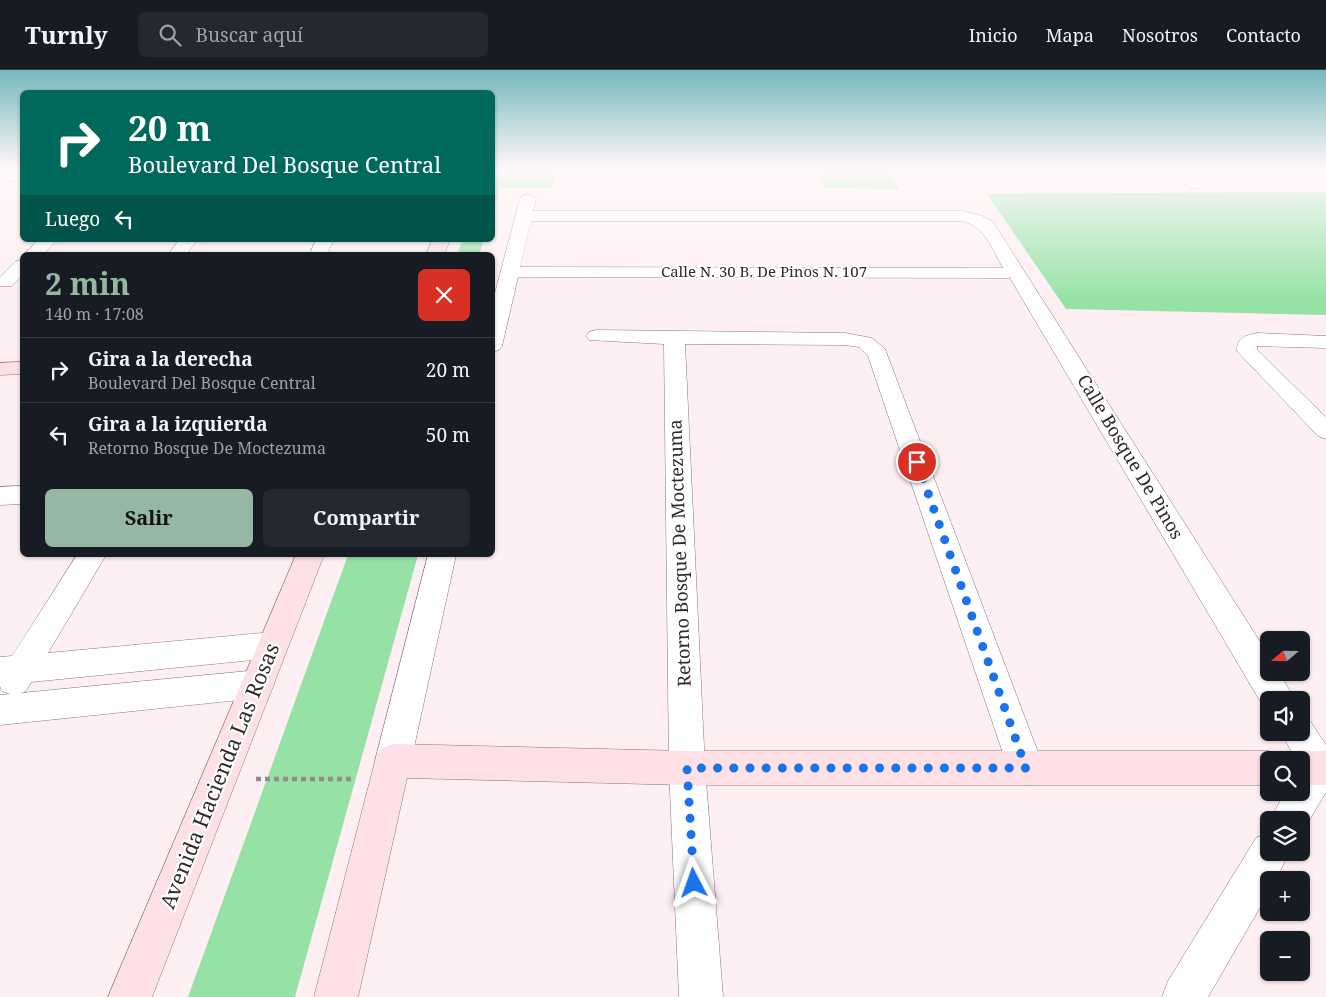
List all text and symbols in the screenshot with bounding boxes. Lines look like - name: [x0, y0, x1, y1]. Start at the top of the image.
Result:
- search box: [138, 12, 488, 57]
- text: Turnly: [25, 18, 108, 51]
- icon: search: [156, 21, 184, 49]
- text: Buscar aquí: [196, 22, 303, 48]
- text: Inicio: [969, 23, 1018, 47]
- text: Mapa: [1046, 23, 1094, 47]
- text: Nosotros: [1122, 23, 1198, 47]
- text: Contacto: [1226, 23, 1301, 47]
- text: 20 m: [128, 104, 211, 151]
- icon: right: [45, 110, 110, 175]
- text: Boulevard Del Bosque Central: [128, 149, 441, 179]
- icon: left: [110, 205, 138, 233]
- text: Luego: [45, 206, 100, 232]
- street label: Calle N. 30 B. De Pinos N. 107: [661, 261, 867, 281]
- text: 2 min: [45, 263, 130, 304]
- button: close: [418, 269, 470, 321]
- text: 140 m · 17:08: [45, 303, 144, 325]
- text: Gira a la derecha: [88, 346, 253, 372]
- icon: right: [45, 356, 73, 384]
- text: 20 m: [426, 357, 470, 383]
- street label: Calle Bosque De Pinos: [1072, 370, 1190, 543]
- text: Boulevard Del Bosque Central: [88, 372, 316, 394]
- text: Gira a la izquierda: [88, 411, 268, 437]
- street label: Retorno Bosque De Moctezuma: [662, 419, 696, 687]
- icon: left: [45, 421, 73, 449]
- text: 50 m: [426, 422, 470, 448]
- text: Retorno Bosque De Moctezuma: [88, 437, 326, 459]
- pin: [896, 441, 938, 483]
- icon: arrive: [903, 448, 931, 476]
- button: Salir: [45, 489, 253, 547]
- button: Compartir: [263, 489, 470, 547]
- north arrow: [1260, 631, 1310, 681]
- map controls: [1260, 631, 1310, 981]
- street label: Avenida Hacienda Las Rosas: [153, 639, 285, 913]
- button: sound: [1260, 691, 1310, 741]
- button: search: [1260, 751, 1310, 801]
- button: layers: [1260, 811, 1310, 861]
- position arrow: [667, 856, 719, 908]
- button: +: [1260, 871, 1310, 921]
- button: −: [1260, 931, 1310, 981]

